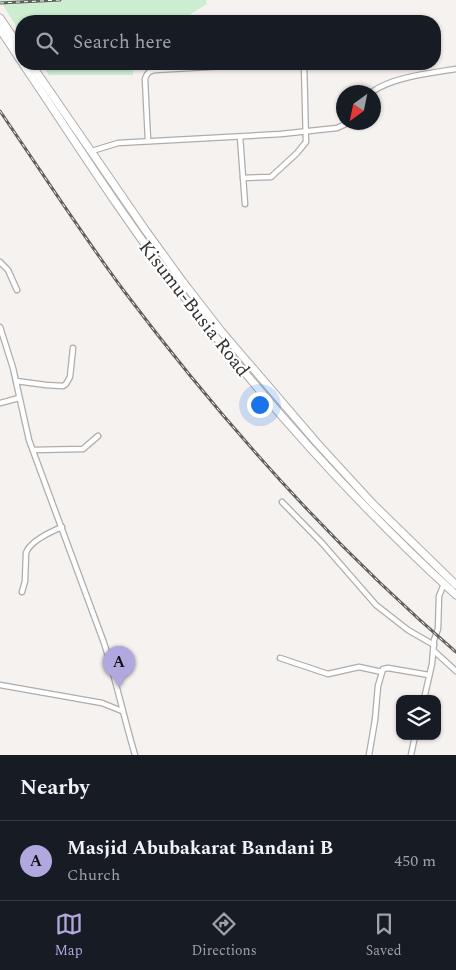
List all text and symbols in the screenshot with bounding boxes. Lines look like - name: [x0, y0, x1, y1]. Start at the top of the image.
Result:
- search box: [15, 15, 441, 70]
- text: Search here: [73, 28, 172, 57]
- icon: search: [33, 29, 61, 57]
- north arrow: [336, 85, 381, 130]
- street label: Kisumu-Busia Road: [131, 234, 257, 383]
- your location: [247, 392, 273, 418]
- pin: A: [103, 646, 135, 687]
- map controls: [396, 695, 441, 740]
- button: layers: [396, 695, 441, 740]
- text: Nearby: [20, 772, 90, 804]
- text: Masjid Abubakarat Bandani B: [67, 834, 333, 863]
- text: A: [30, 849, 42, 873]
- text: 450 m: [394, 849, 436, 873]
- text: Church: [67, 863, 120, 887]
- tab: Map: [54, 910, 83, 961]
- tab: Directions: [191, 910, 257, 961]
- tab: Saved: [366, 910, 402, 961]

